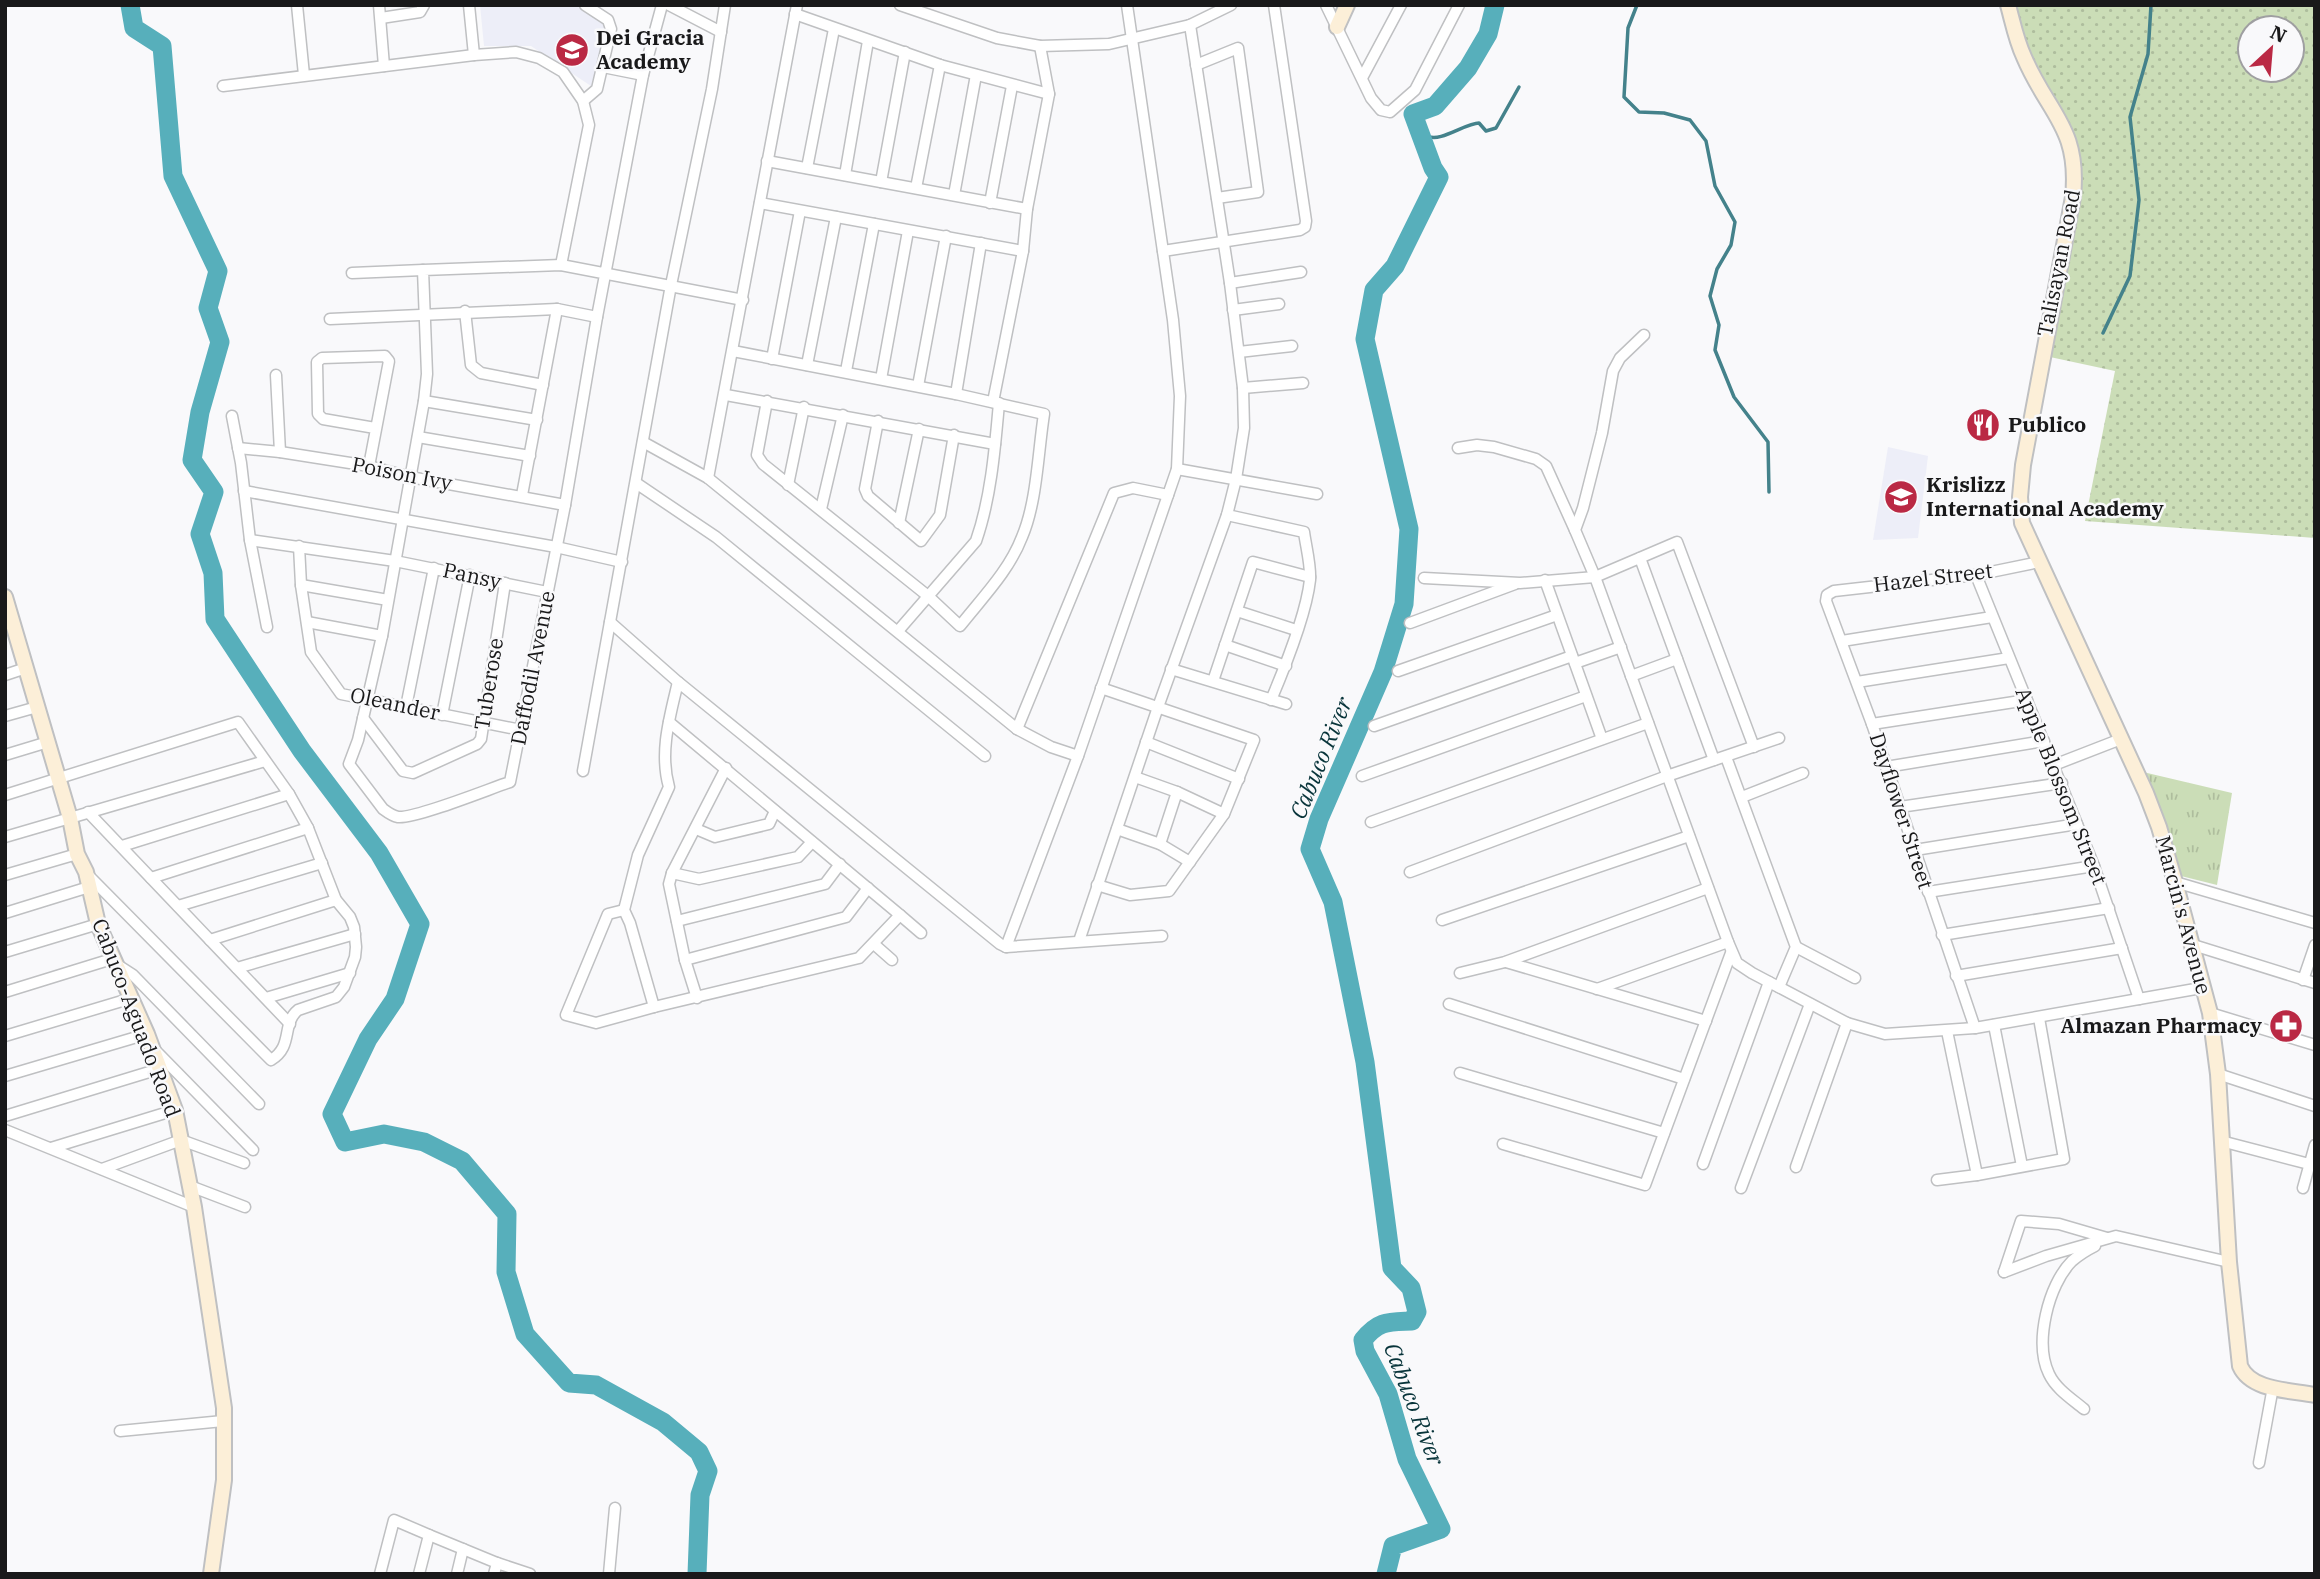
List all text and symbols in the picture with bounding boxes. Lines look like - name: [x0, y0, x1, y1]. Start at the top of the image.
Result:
- north arrow: [2236, 14, 2306, 84]
- text: N: [2266, 20, 2290, 48]
- place label: Dei Gracia Academy: [596, 23, 705, 75]
- school or university icon: Dei Gracia Academy: [553, 31, 591, 69]
- street label: Talisayan Road: [2030, 187, 2086, 339]
- restaurant icon: Publico: [1964, 406, 2002, 444]
- place label: Publico: [2008, 410, 2086, 438]
- street label: Poison Ivy: [350, 450, 456, 497]
- place label: Krislizz International Academy: [1926, 470, 2164, 522]
- school or university icon: Krislizz International Academy: [1882, 478, 1920, 516]
- street label: Pansy: [440, 555, 505, 595]
- street label: Hazel Street: [1872, 556, 1994, 598]
- street label: Daffodil Avenue: [503, 588, 561, 747]
- street label: Tuberose: [467, 636, 509, 732]
- street label: Oleander: [348, 680, 443, 726]
- street label: Apple Blossom Street: [2009, 683, 2114, 889]
- water label: Cabuco River: [1282, 692, 1358, 823]
- street label: Dayflower Street: [1863, 729, 1940, 893]
- street label: Marcin's Avenue: [2149, 832, 2219, 997]
- street label: Cabuco-Aguado Road: [86, 914, 188, 1121]
- pharmacy icon: Almazan Pharmacy: [2267, 1007, 2305, 1045]
- place label: Almazan Pharmacy: [2061, 1011, 2262, 1039]
- water label: Cabuco River: [1378, 1338, 1452, 1470]

